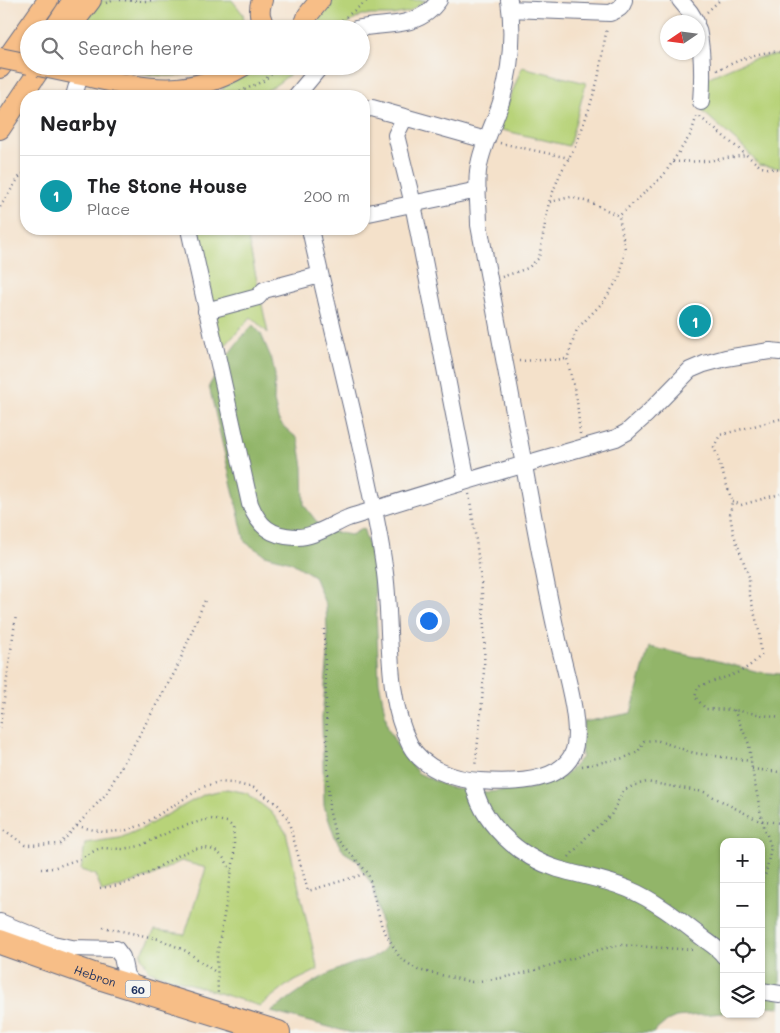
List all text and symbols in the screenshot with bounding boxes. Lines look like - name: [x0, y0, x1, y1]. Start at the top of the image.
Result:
- north arrow: [660, 15, 705, 60]
- search box: [20, 20, 370, 75]
- icon: search: [38, 34, 66, 62]
- text: Search here: [78, 35, 194, 60]
- text: Nearby: [40, 109, 117, 136]
- text: The Stone House: [87, 173, 247, 198]
- text: 1: [52, 185, 60, 206]
- text: 200 m: [303, 185, 350, 206]
- text: Place: [87, 198, 130, 219]
- pin: 1: [679, 302, 711, 340]
- your location: [416, 608, 442, 634]
- map controls: [720, 838, 765, 1018]
- button: +: [720, 838, 765, 883]
- button: −: [720, 883, 765, 928]
- button: locate: [720, 928, 765, 973]
- street label: Hebron: [72, 961, 118, 990]
- button: layers: [720, 973, 765, 1018]
- road number: 60: [126, 981, 150, 998]

